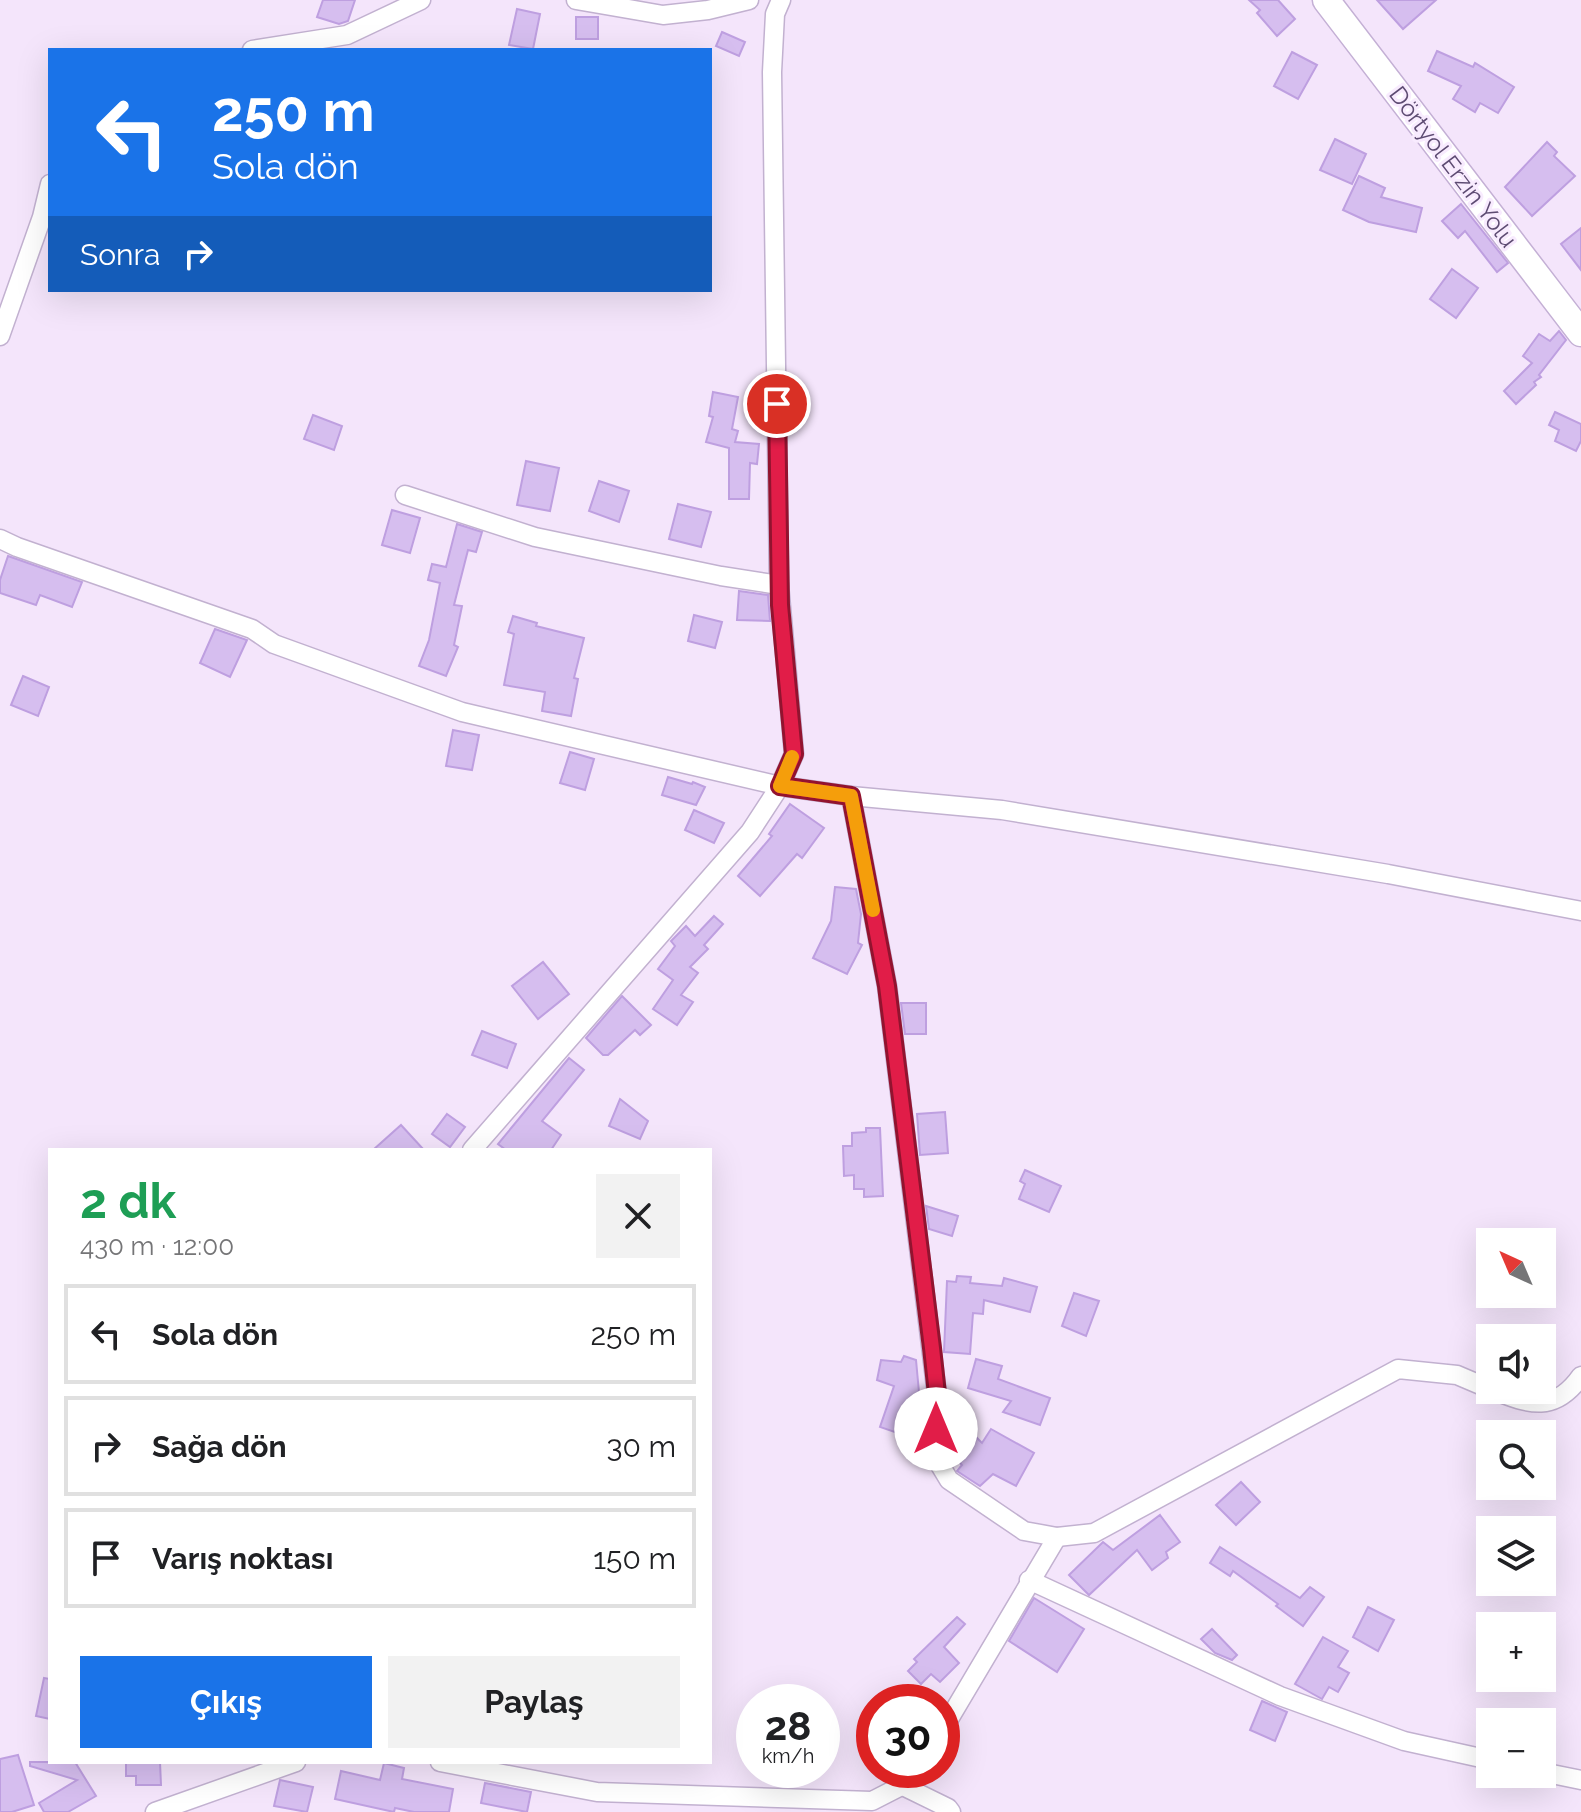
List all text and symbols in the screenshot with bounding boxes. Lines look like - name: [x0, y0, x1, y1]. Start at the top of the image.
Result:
- text: 250 m: [212, 78, 375, 144]
- icon: left: [80, 80, 184, 184]
- street label: Dörtyol Erzin Yolu: [1383, 80, 1523, 253]
- text: Sola dön: [212, 145, 359, 187]
- icon: right: [176, 232, 220, 276]
- text: Sonra: [80, 237, 160, 272]
- pin: [743, 370, 811, 438]
- icon: arrive: [755, 382, 799, 426]
- text: 2 dk: [80, 1173, 176, 1229]
- button: close: [596, 1174, 680, 1258]
- north arrow: [1476, 1228, 1556, 1308]
- map controls: [1476, 1228, 1556, 1788]
- text: 430 m · 12:00: [80, 1231, 234, 1261]
- icon: left: [84, 1312, 128, 1356]
- text: Sola dön: [152, 1317, 278, 1352]
- text: 250 m: [590, 1317, 676, 1352]
- button: sound: [1476, 1324, 1556, 1404]
- position arrow: [894, 1387, 978, 1471]
- button: search: [1476, 1420, 1556, 1500]
- icon: right: [84, 1424, 128, 1468]
- text: Sağa dön: [152, 1429, 287, 1464]
- text: 30 m: [606, 1429, 676, 1464]
- button: layers: [1476, 1516, 1556, 1596]
- icon: arrive: [84, 1536, 128, 1580]
- text: Varış noktası: [152, 1541, 333, 1576]
- text: 150 m: [593, 1541, 676, 1576]
- button: +: [1476, 1612, 1556, 1692]
- button: Çıkış: [80, 1656, 372, 1748]
- button: Paylaş: [388, 1656, 680, 1748]
- speed limit sign: 30: [856, 1684, 960, 1788]
- text: 28: [765, 1702, 811, 1749]
- button: −: [1476, 1708, 1556, 1788]
- text: km/h: [762, 1744, 814, 1768]

